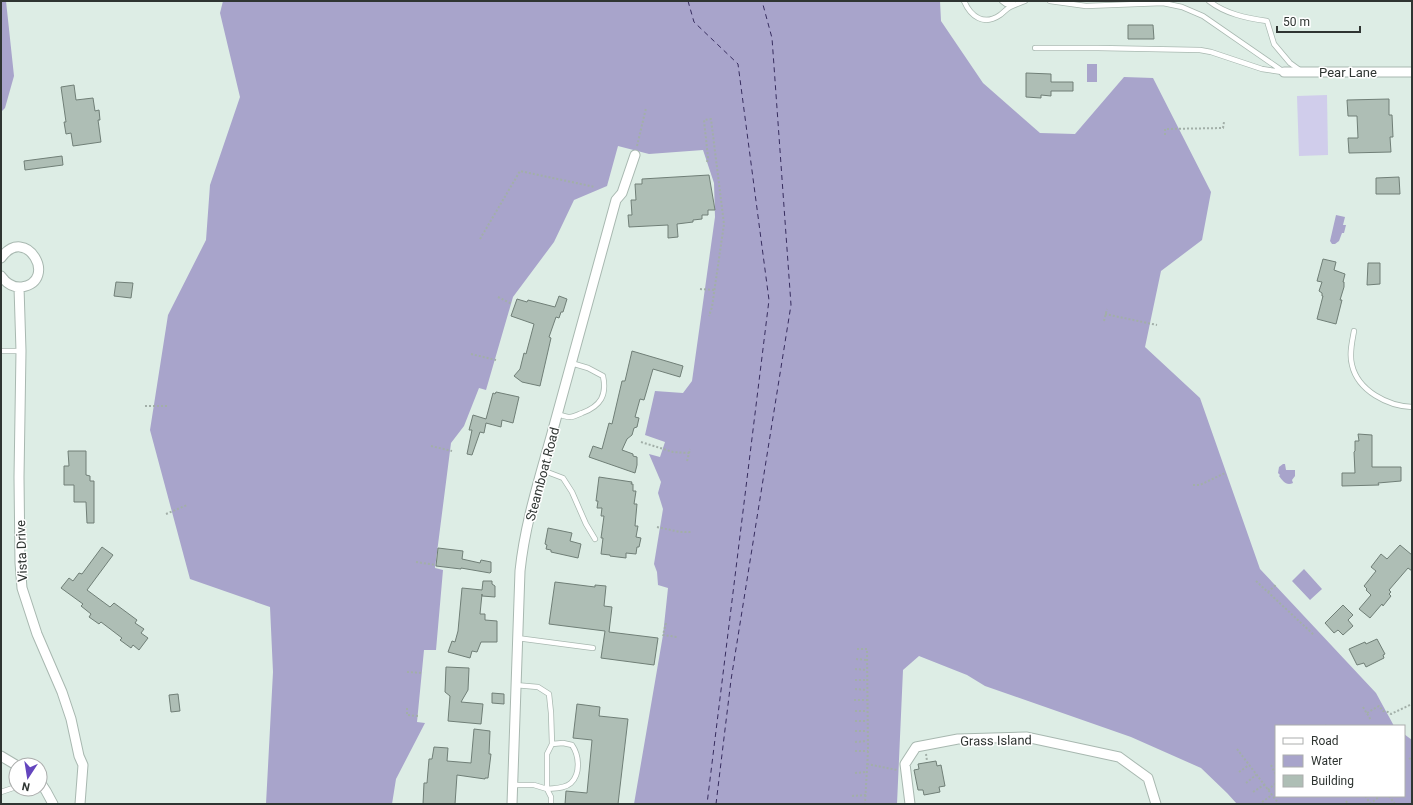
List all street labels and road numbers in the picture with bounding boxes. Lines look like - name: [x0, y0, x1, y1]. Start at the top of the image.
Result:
- street label: Pear Lane: [1319, 65, 1377, 80]
- street label: Steamboat Road: [523, 426, 562, 523]
- street label: Vista Drive: [13, 520, 30, 582]
- street label: Grass Island: [960, 732, 1032, 749]

